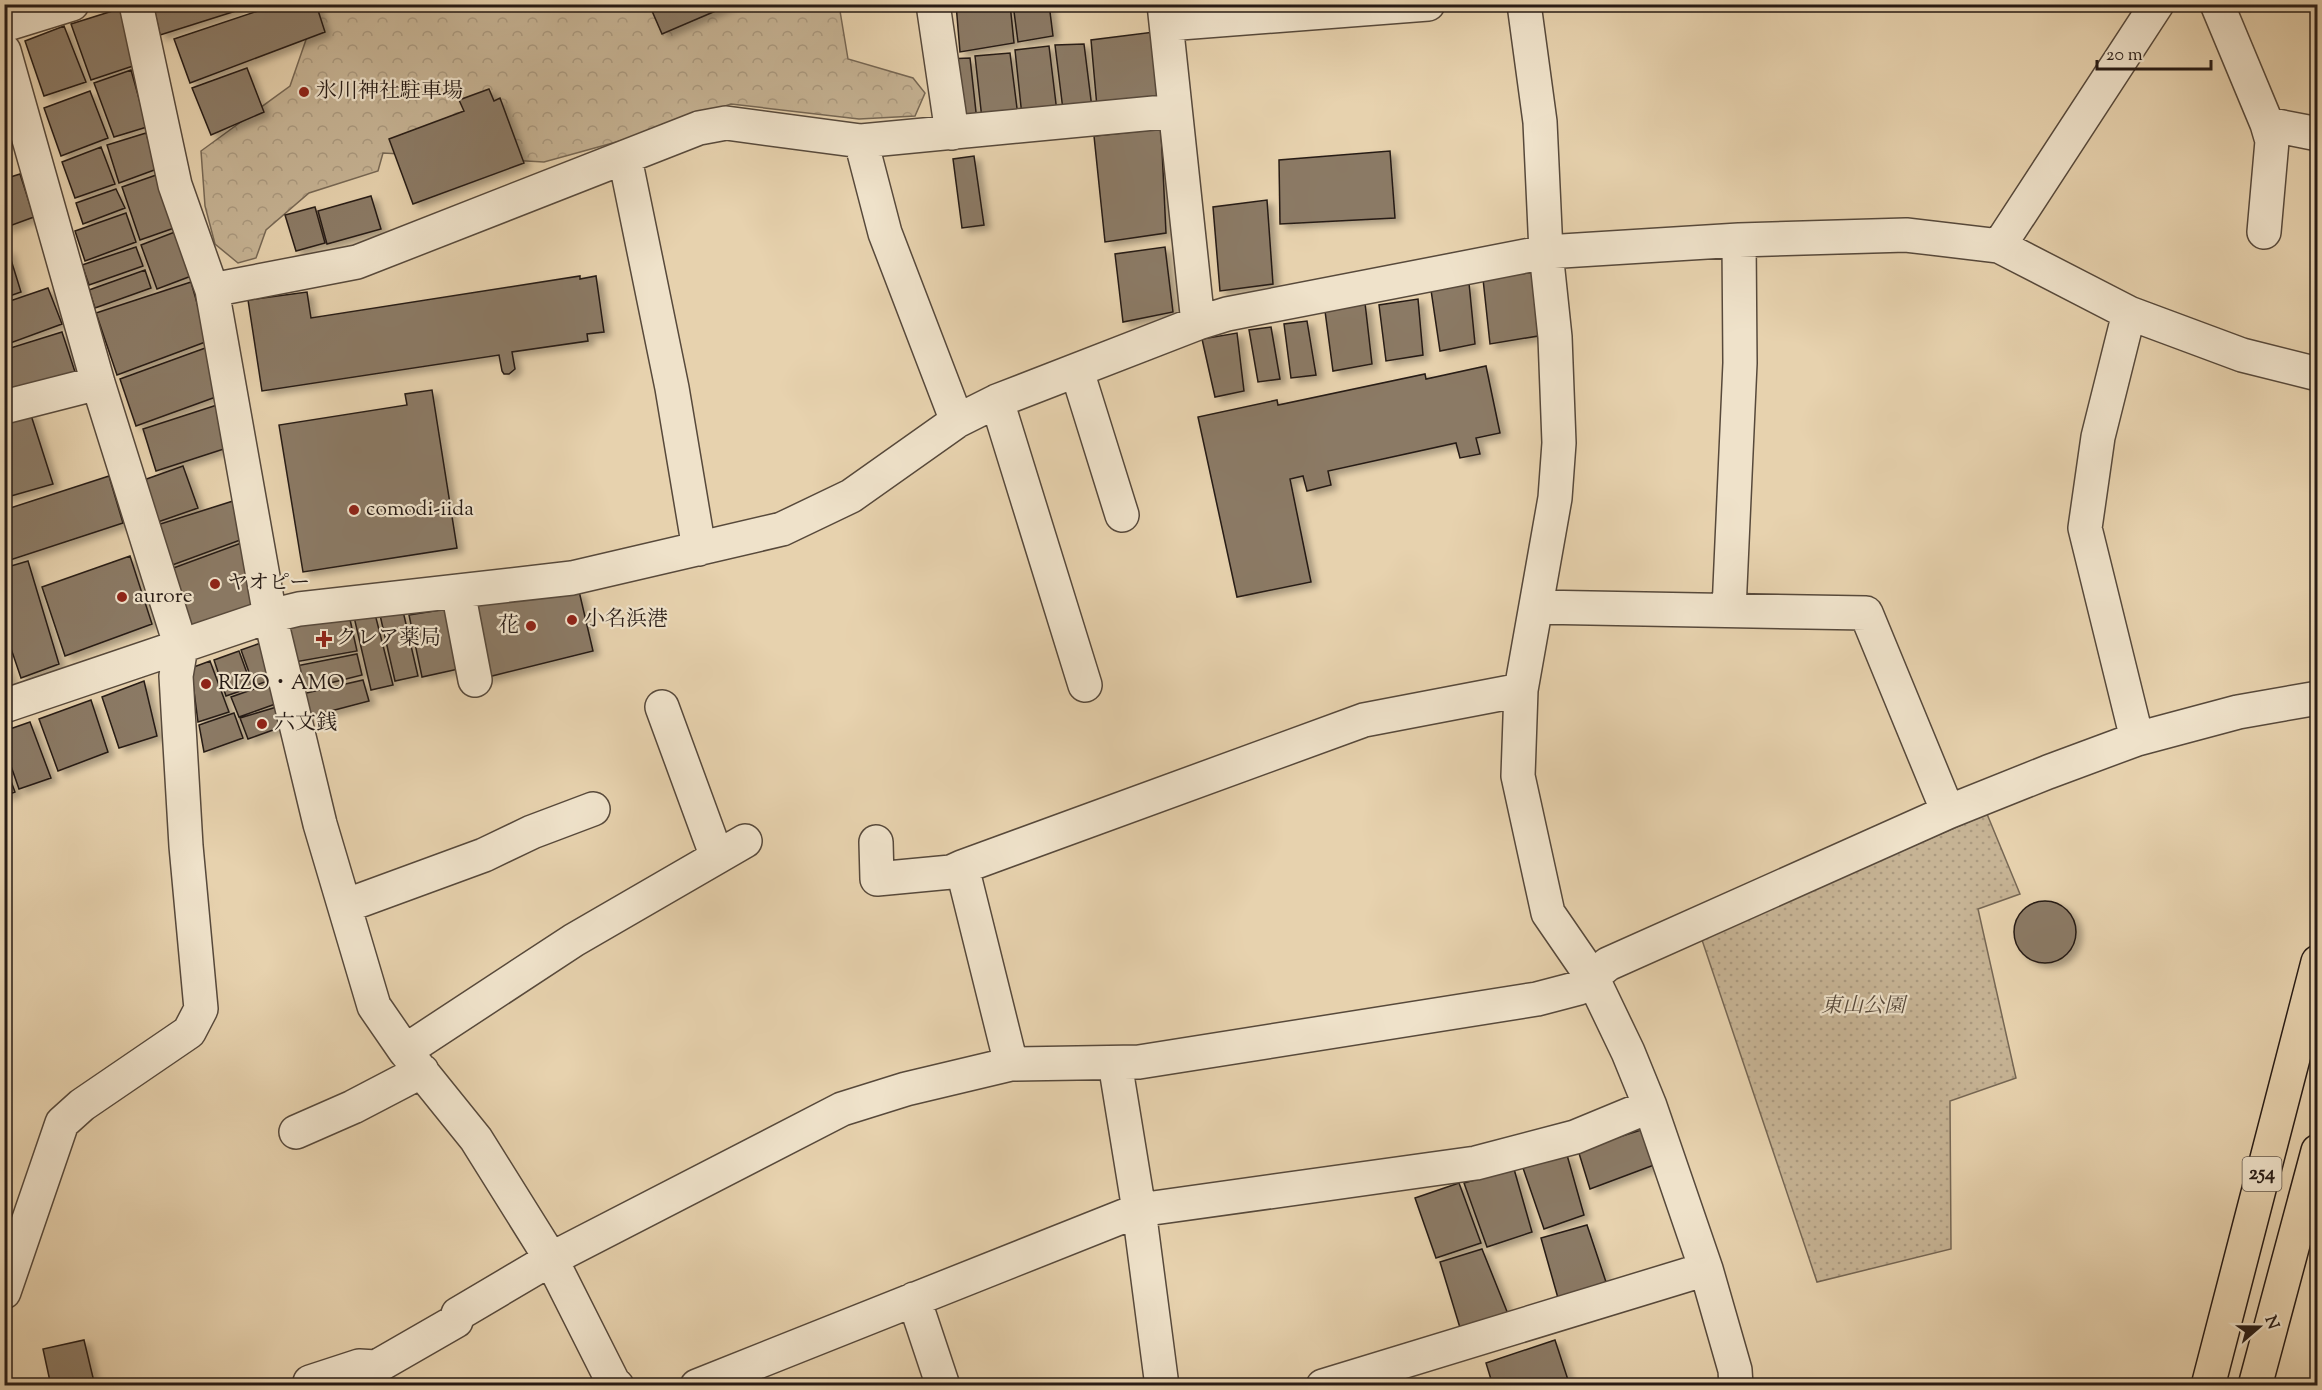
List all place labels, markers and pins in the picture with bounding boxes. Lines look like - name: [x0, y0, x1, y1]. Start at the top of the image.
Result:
- place label: 氷川神社駐車場: [316, 77, 463, 107]
- marker: 氷川神社駐車場: [297, 85, 311, 99]
- place label: comodi-iida: [366, 495, 474, 525]
- marker: comodi-iida: [347, 503, 361, 517]
- place label: ヤオピー: [227, 569, 310, 599]
- marker: ヤオピー: [208, 577, 222, 591]
- place label: aurore: [134, 582, 193, 612]
- marker: aurore: [115, 590, 129, 604]
- place label: 小名浜港: [584, 605, 668, 635]
- place label: 花: [498, 611, 519, 641]
- marker: 小名浜港: [565, 613, 579, 627]
- marker: 花: [524, 619, 538, 633]
- place label: クレア薬局: [336, 624, 441, 654]
- marker: クレア薬局: [317, 632, 331, 646]
- place label: RIZO・AMO: [218, 669, 345, 699]
- marker: RIZO・AMO: [199, 677, 213, 691]
- place label: 六文銭: [274, 709, 337, 739]
- marker: 六文銭: [255, 717, 269, 731]

